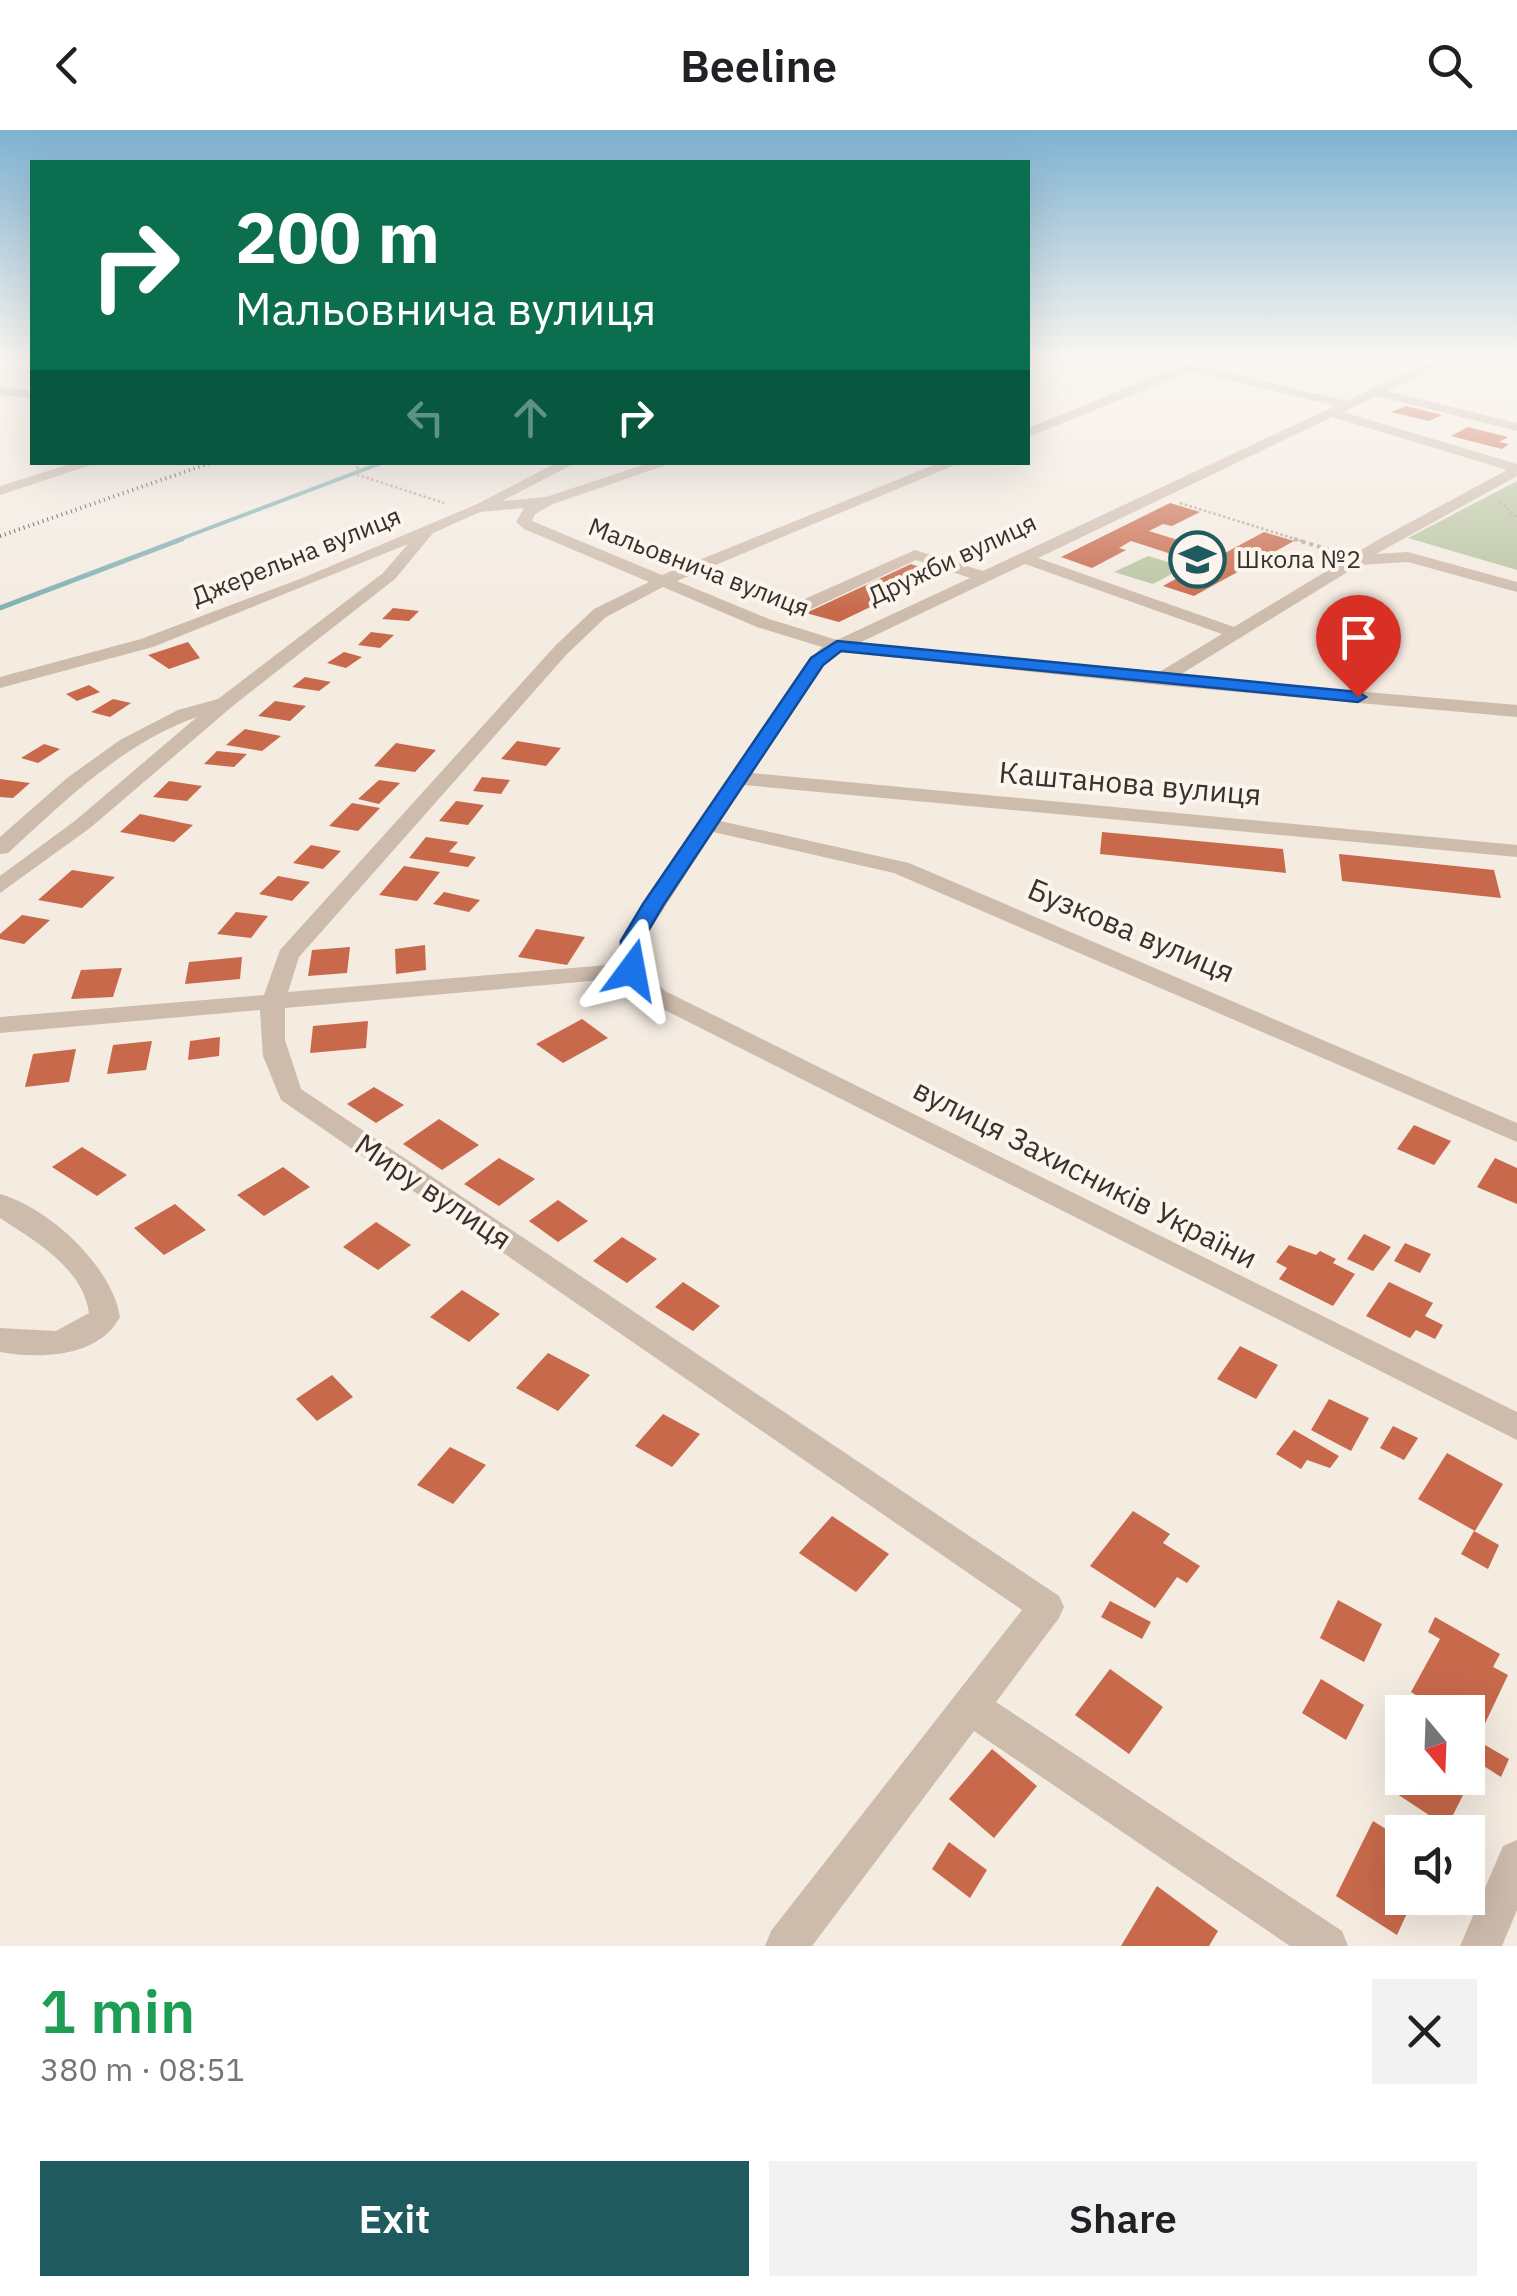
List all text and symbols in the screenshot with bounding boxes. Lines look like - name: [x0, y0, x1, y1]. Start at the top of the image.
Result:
- text: Beeline: [680, 36, 837, 94]
- icon: back: [40, 38, 95, 93]
- icon: search: [1422, 38, 1477, 93]
- text: 200 m: [235, 191, 440, 282]
- icon: right: [70, 200, 200, 330]
- text: Мальовнича вулиця: [235, 279, 656, 337]
- icon: left: [398, 390, 453, 445]
- icon: ahead: [503, 390, 558, 445]
- icon: right: [608, 390, 663, 445]
- street label: Джерельна вулиця: [186, 498, 405, 613]
- street label: Дружби вулиця: [862, 505, 1041, 612]
- street label: Мальовнича вулиця: [584, 509, 814, 624]
- school or university icon: Школа №2: [1167, 529, 1227, 589]
- place label: Школа №2: [1236, 542, 1361, 575]
- pin: [1316, 595, 1401, 698]
- icon: arrive: [1331, 610, 1386, 665]
- street label: Каштанова вулиця: [997, 752, 1263, 813]
- street label: Бузкова вулиця: [1022, 869, 1241, 991]
- position arrow: [580, 918, 684, 1022]
- street label: вулиця Захисників України: [907, 1069, 1264, 1277]
- street label: Миру вулиця: [348, 1124, 520, 1258]
- north arrow: [1385, 1695, 1485, 1795]
- map controls: [1385, 1695, 1485, 1915]
- button: sound: [1385, 1815, 1485, 1915]
- text: 1 min: [40, 1971, 195, 2050]
- button: close: [1372, 1979, 1477, 2084]
- text: 380 m · 08:51: [40, 2048, 245, 2090]
- button: Exit: [40, 2161, 749, 2276]
- button: Share: [769, 2161, 1477, 2276]

